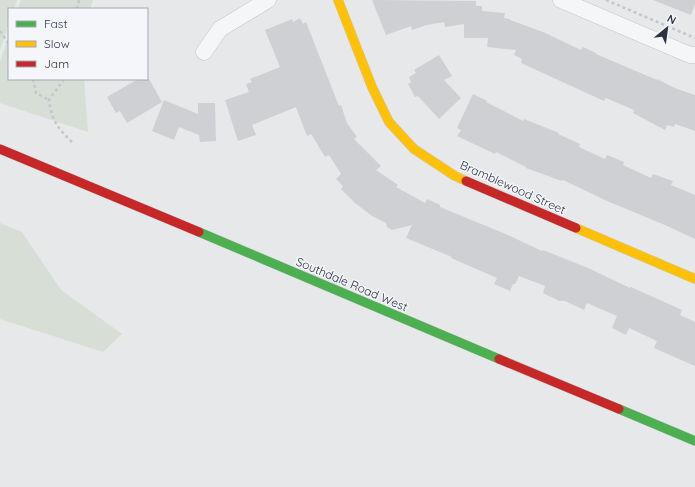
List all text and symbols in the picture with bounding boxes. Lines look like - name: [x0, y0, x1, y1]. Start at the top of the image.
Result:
- legend: [8, 8, 148, 80]
- north arrow: [647, 8, 687, 48]
- text: N: [665, 11, 679, 27]
- text: Fast: [44, 16, 68, 31]
- text: Slow: [44, 36, 70, 51]
- text: Jam: [44, 56, 69, 71]
- street label: Bramblewood Street: [458, 157, 568, 217]
- street label: Southdale Road West: [294, 254, 410, 314]

